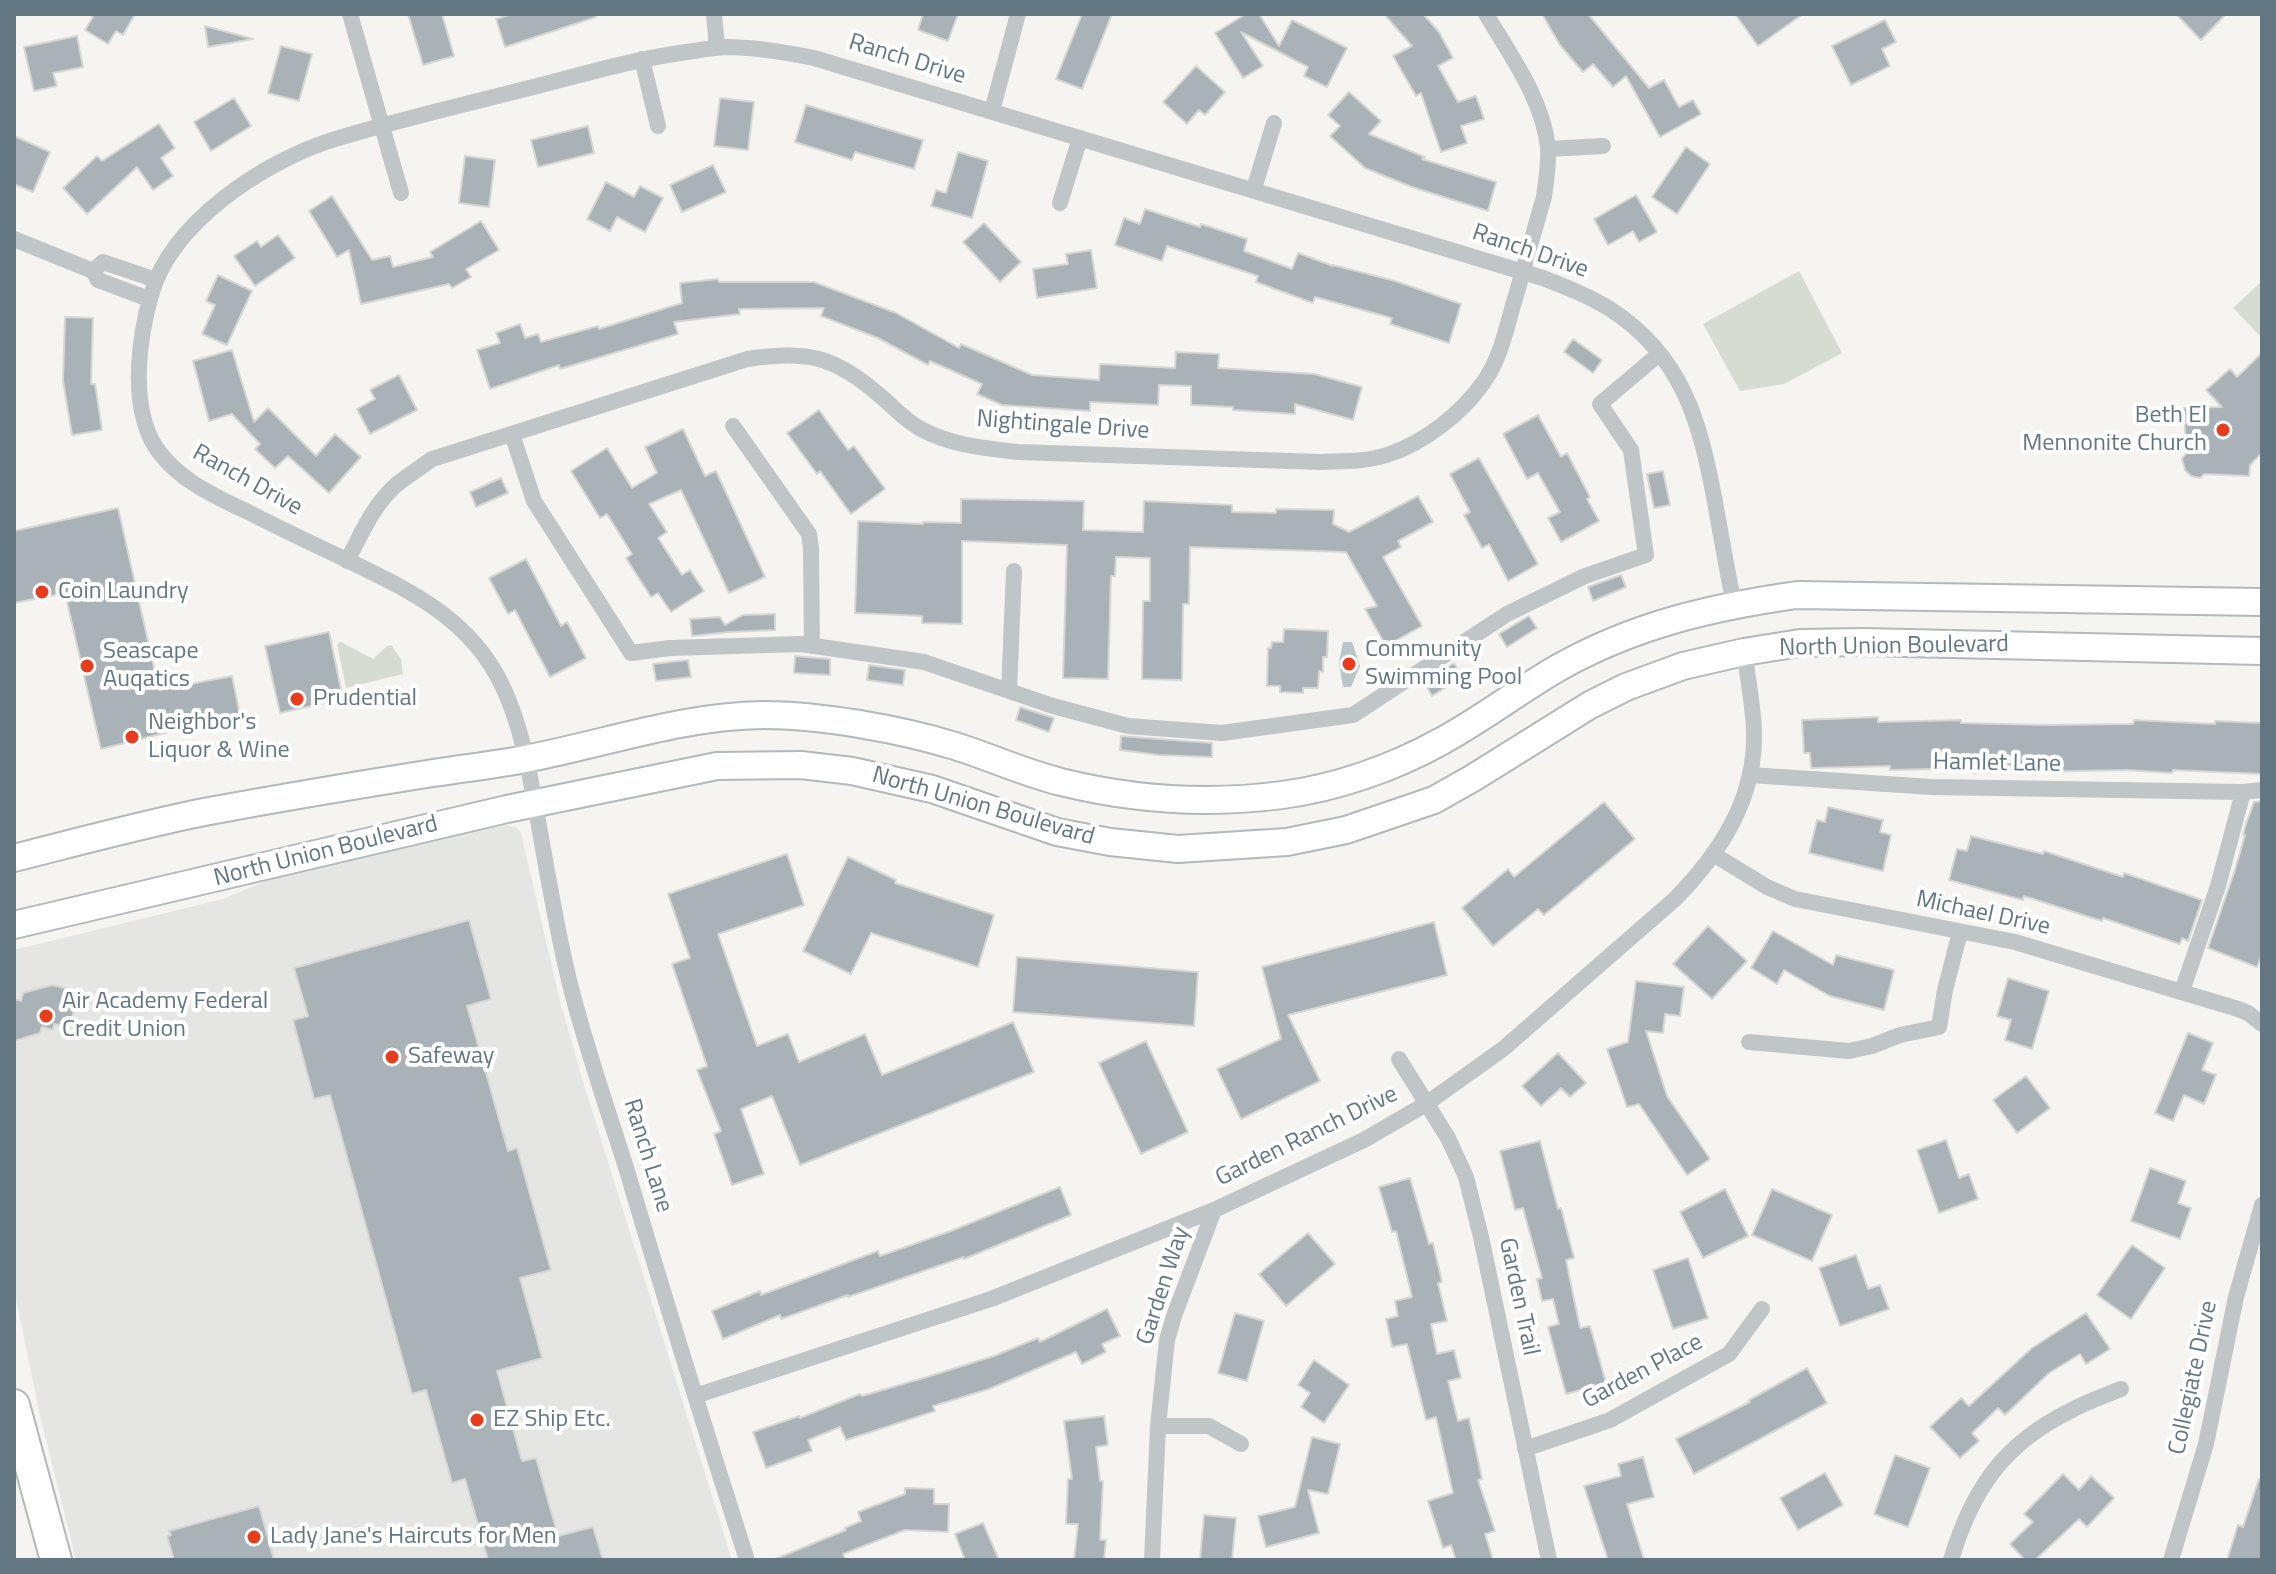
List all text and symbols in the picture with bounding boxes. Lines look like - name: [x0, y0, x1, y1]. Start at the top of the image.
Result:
- street label: Ranch Drive: [845, 29, 969, 91]
- street label: Ranch Drive: [1468, 219, 1592, 285]
- place label: Beth El Mennonite Church: [2022, 402, 2207, 458]
- street label: Nightingale Drive: [976, 406, 1150, 446]
- marker: Beth El Mennonite Church: [2214, 421, 2232, 439]
- street label: Ranch Drive: [187, 439, 307, 523]
- place label: Coin Laundry: [58, 578, 189, 606]
- marker: Coin Laundry: [33, 583, 51, 601]
- street label: North Union Boulevard: [1779, 631, 2009, 663]
- place label: Community Swimming Pool: [1365, 636, 1522, 692]
- place label: Seascape Auqatics: [103, 638, 199, 694]
- marker: Community Swimming Pool: [1340, 655, 1358, 673]
- marker: Seascape Auqatics: [78, 657, 96, 675]
- place label: Prudential: [313, 685, 417, 713]
- marker: Prudential: [288, 690, 306, 708]
- place label: Neighbor's Liquor & Wine: [148, 709, 290, 765]
- marker: Neighbor's Liquor & Wine: [123, 728, 141, 746]
- street label: Hamlet Lane: [1933, 748, 2061, 780]
- street label: North Union Boulevard: [869, 761, 1097, 853]
- street label: North Union Boulevard: [211, 810, 441, 894]
- street label: Michael Drive: [1913, 886, 2053, 942]
- place label: Air Academy Federal Credit Union: [62, 988, 268, 1044]
- marker: Air Academy Federal Credit Union: [37, 1007, 55, 1025]
- place label: Safeway: [408, 1043, 494, 1071]
- marker: Safeway: [383, 1048, 401, 1066]
- street label: Garden Ranch Drive: [1211, 1081, 1403, 1193]
- street label: Ranch Lane: [616, 1096, 678, 1216]
- street label: Garden Way: [1131, 1223, 1197, 1349]
- street label: Garden Trail: [1491, 1236, 1545, 1358]
- street label: Collegiate Drive: [2164, 1298, 2224, 1458]
- street label: Garden Place: [1578, 1328, 1708, 1416]
- place label: EZ Ship Etc.: [493, 1406, 611, 1434]
- marker: EZ Ship Etc.: [468, 1411, 486, 1429]
- place label: Lady Jane's Haircuts for Men: [270, 1523, 557, 1551]
- marker: Lady Jane's Haircuts for Men: [245, 1528, 263, 1546]

